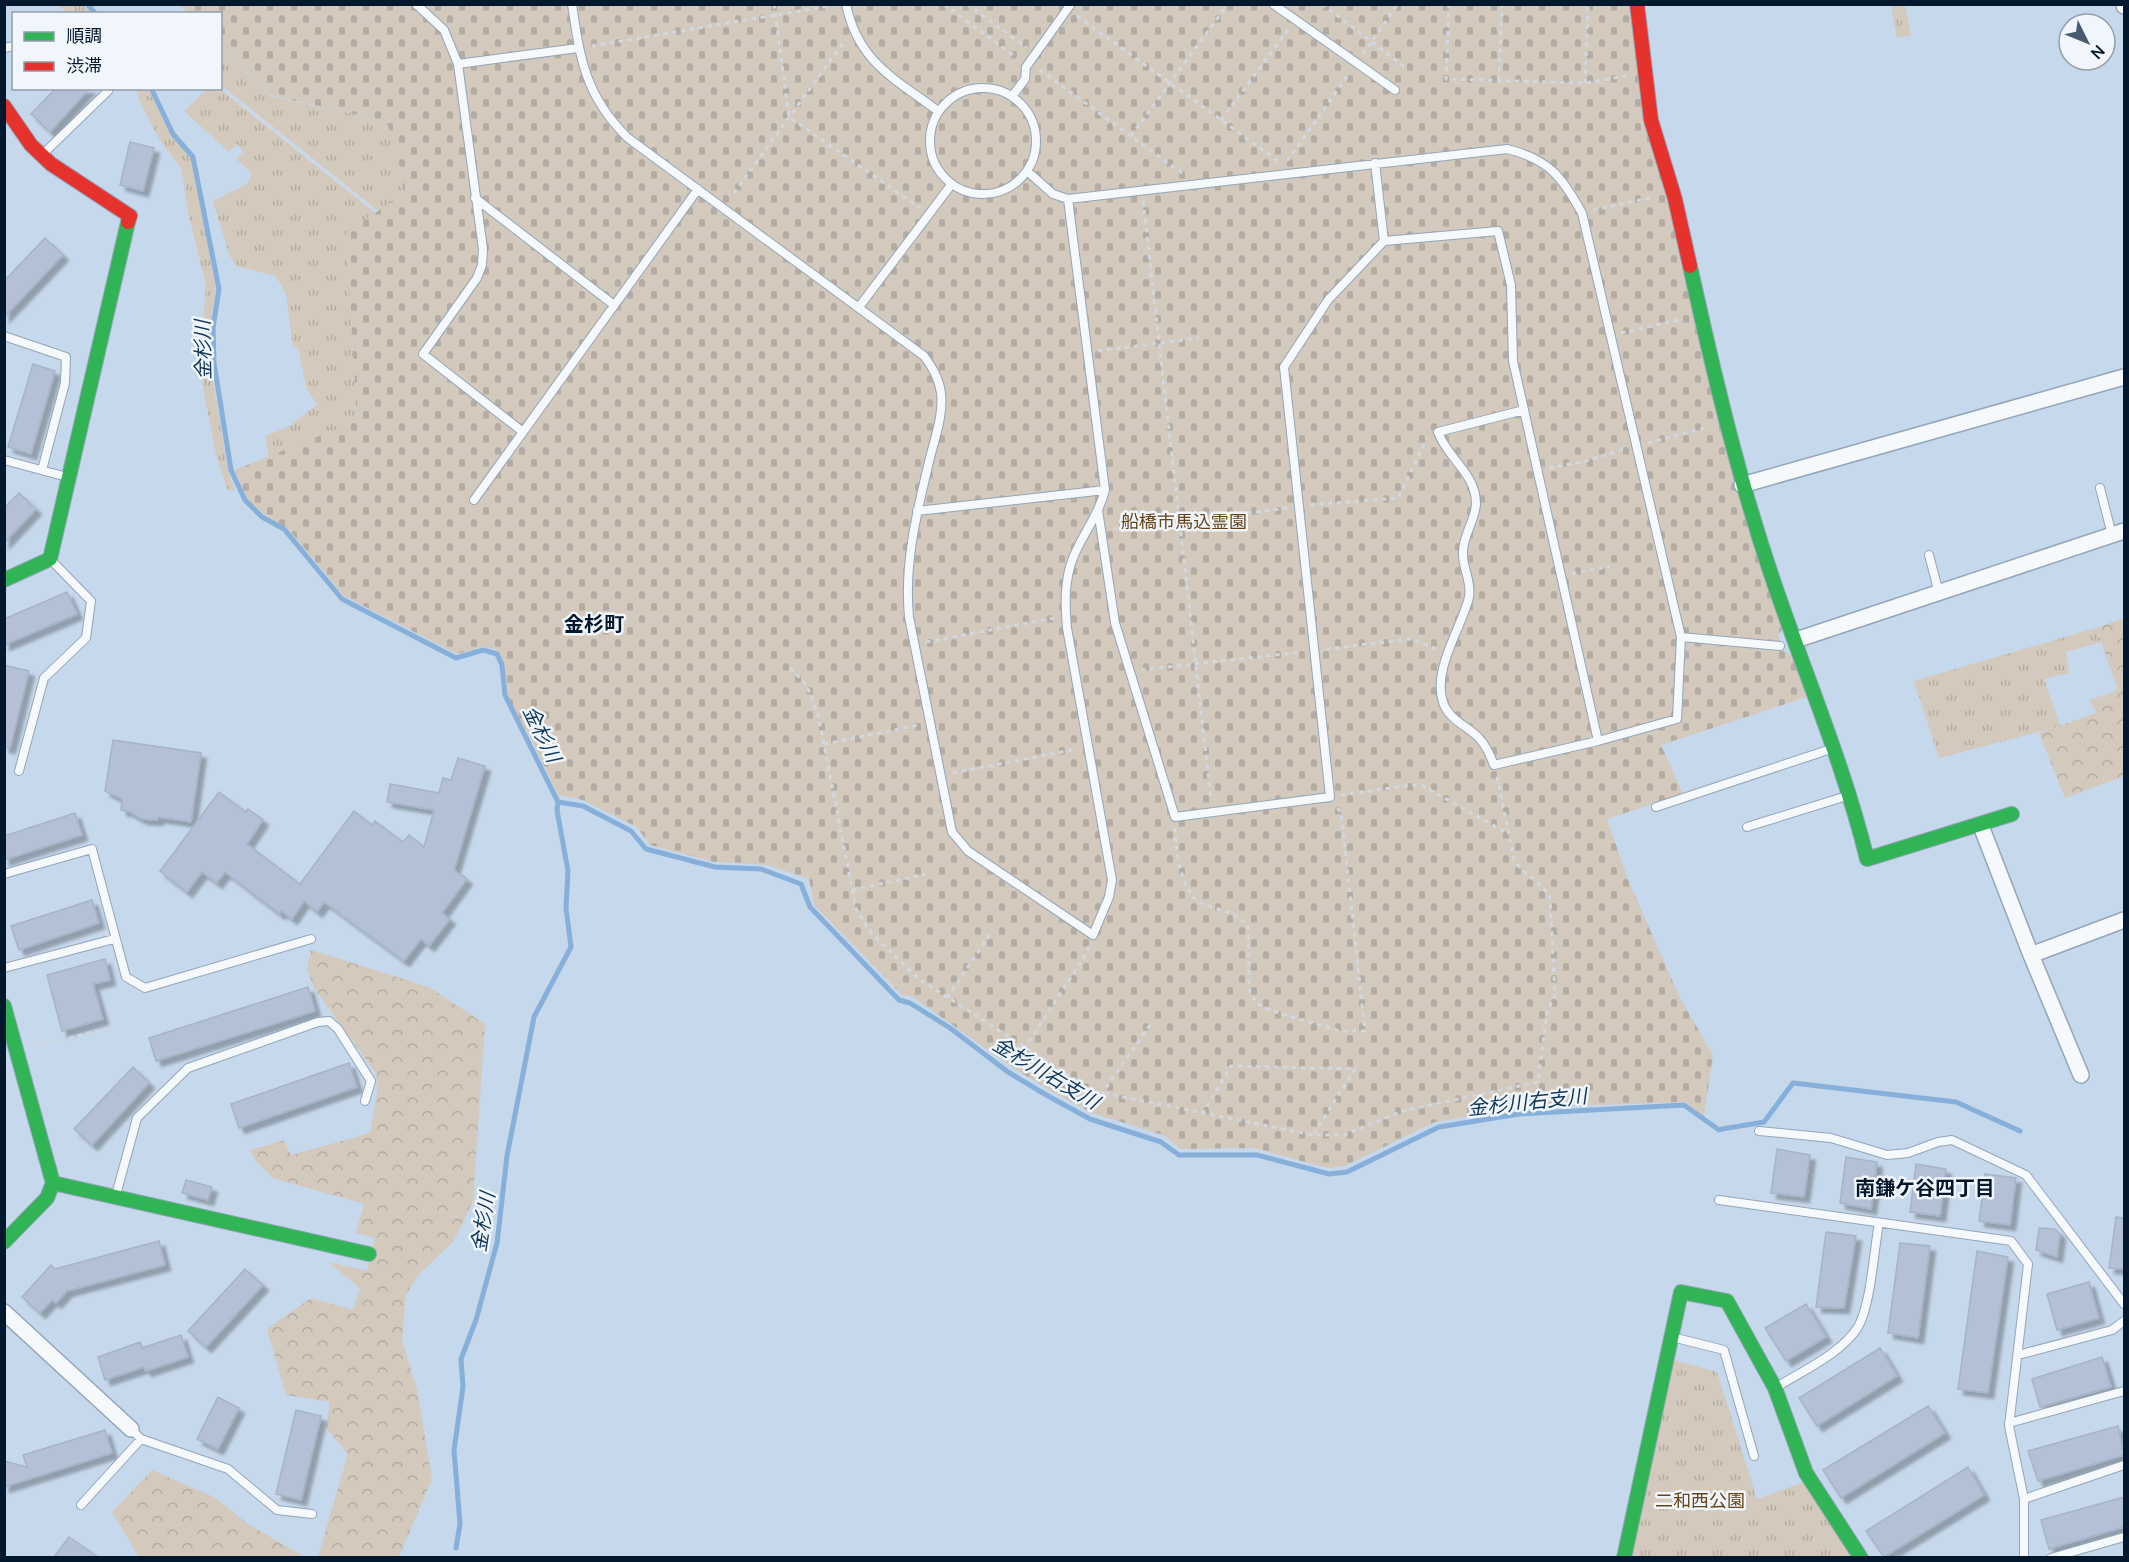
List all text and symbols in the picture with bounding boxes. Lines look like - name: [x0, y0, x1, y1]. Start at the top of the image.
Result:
- legend: [12, 12, 222, 90]
- north arrow: [2057, 12, 2117, 72]
- text: 順調: [66, 23, 102, 47]
- text: N: [2086, 41, 2110, 64]
- text: 渋滞: [66, 53, 102, 77]
- water label: 金杉川: [188, 318, 217, 380]
- park label: 船橋市馬込霊園: [1121, 509, 1247, 533]
- district label: 金杉町: [564, 610, 624, 637]
- water label: 金杉川: [517, 701, 569, 768]
- water label: 金杉川右支川: [988, 1030, 1106, 1116]
- water label: 金杉川右支川: [1466, 1082, 1590, 1121]
- district label: 南鎌ケ谷四丁目: [1855, 1174, 1995, 1201]
- water label: 金杉川: [464, 1188, 501, 1254]
- park label: 二和西公園: [1655, 1488, 1745, 1512]

